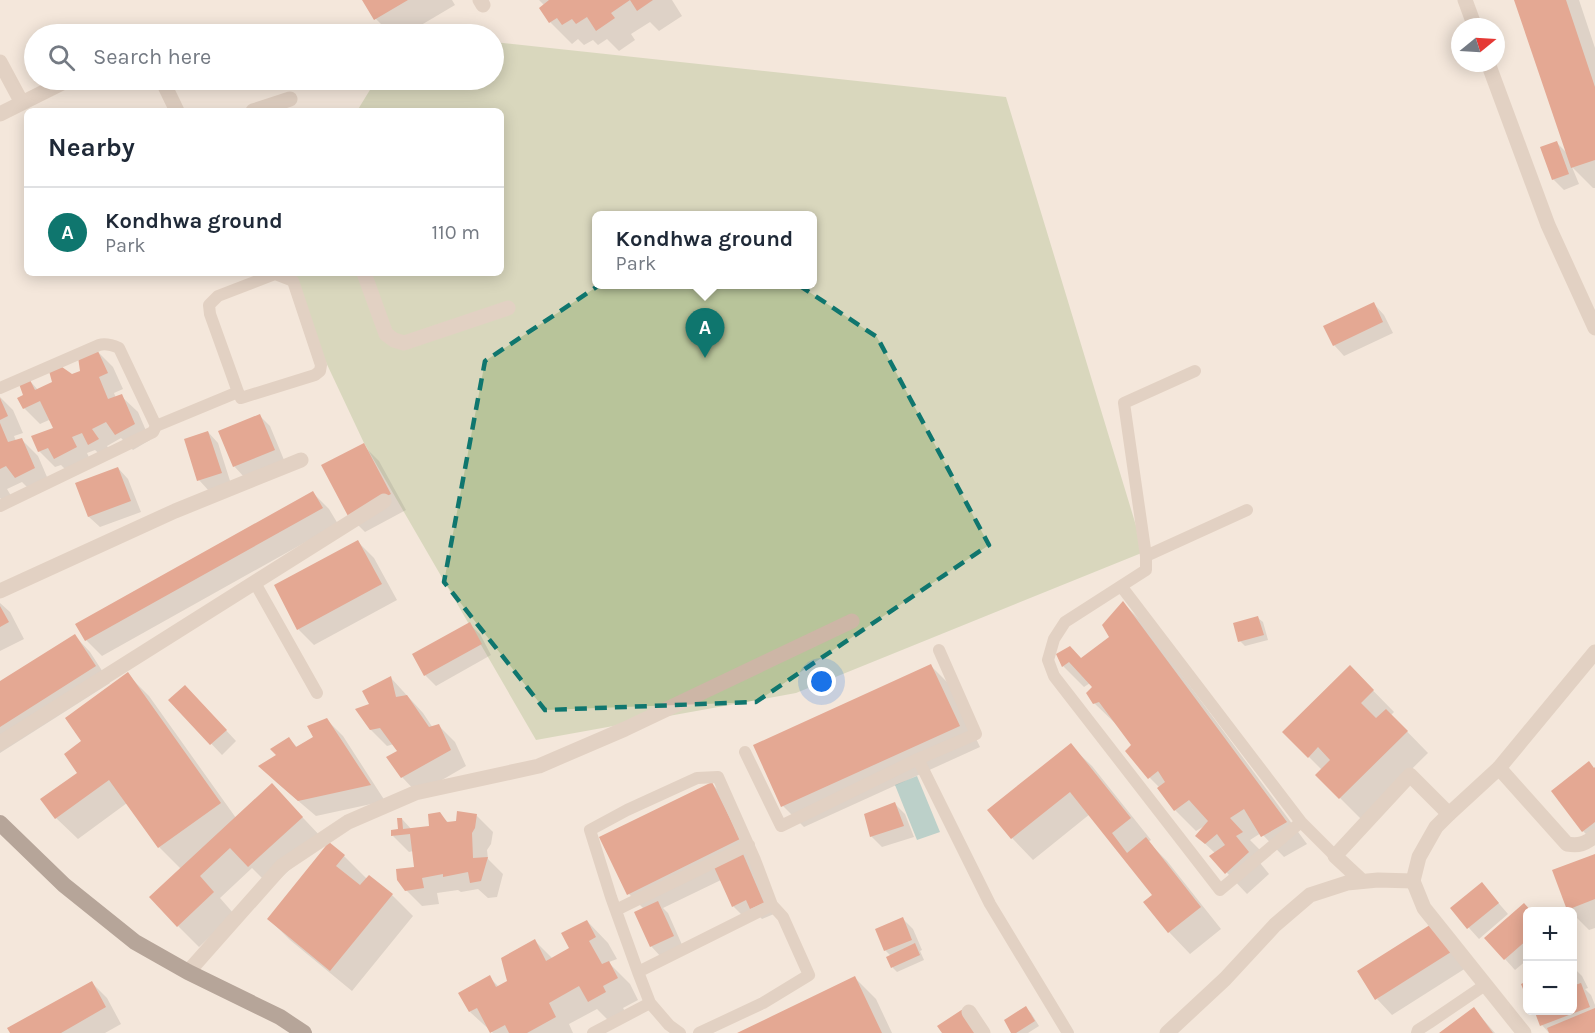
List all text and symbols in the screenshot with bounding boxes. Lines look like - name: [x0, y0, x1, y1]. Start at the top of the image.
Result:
- north arrow: [1451, 18, 1505, 72]
- search box: [24, 24, 504, 90]
- icon: search: [45, 41, 78, 74]
- text: Search here: [93, 44, 211, 70]
- text: Nearby: [48, 132, 135, 163]
- text: Kondhwa ground: [105, 208, 283, 234]
- popup: [592, 211, 817, 289]
- text: A: [61, 221, 74, 244]
- text: 110 m: [431, 221, 480, 244]
- text: Kondhwa ground: [616, 226, 793, 252]
- text: Park: [105, 234, 146, 257]
- text: Park: [616, 252, 656, 275]
- pin: A: [686, 308, 724, 358]
- your location: [807, 667, 836, 696]
- map controls: [1523, 907, 1577, 1015]
- button: +: [1523, 907, 1577, 961]
- button: −: [1523, 961, 1577, 1015]

